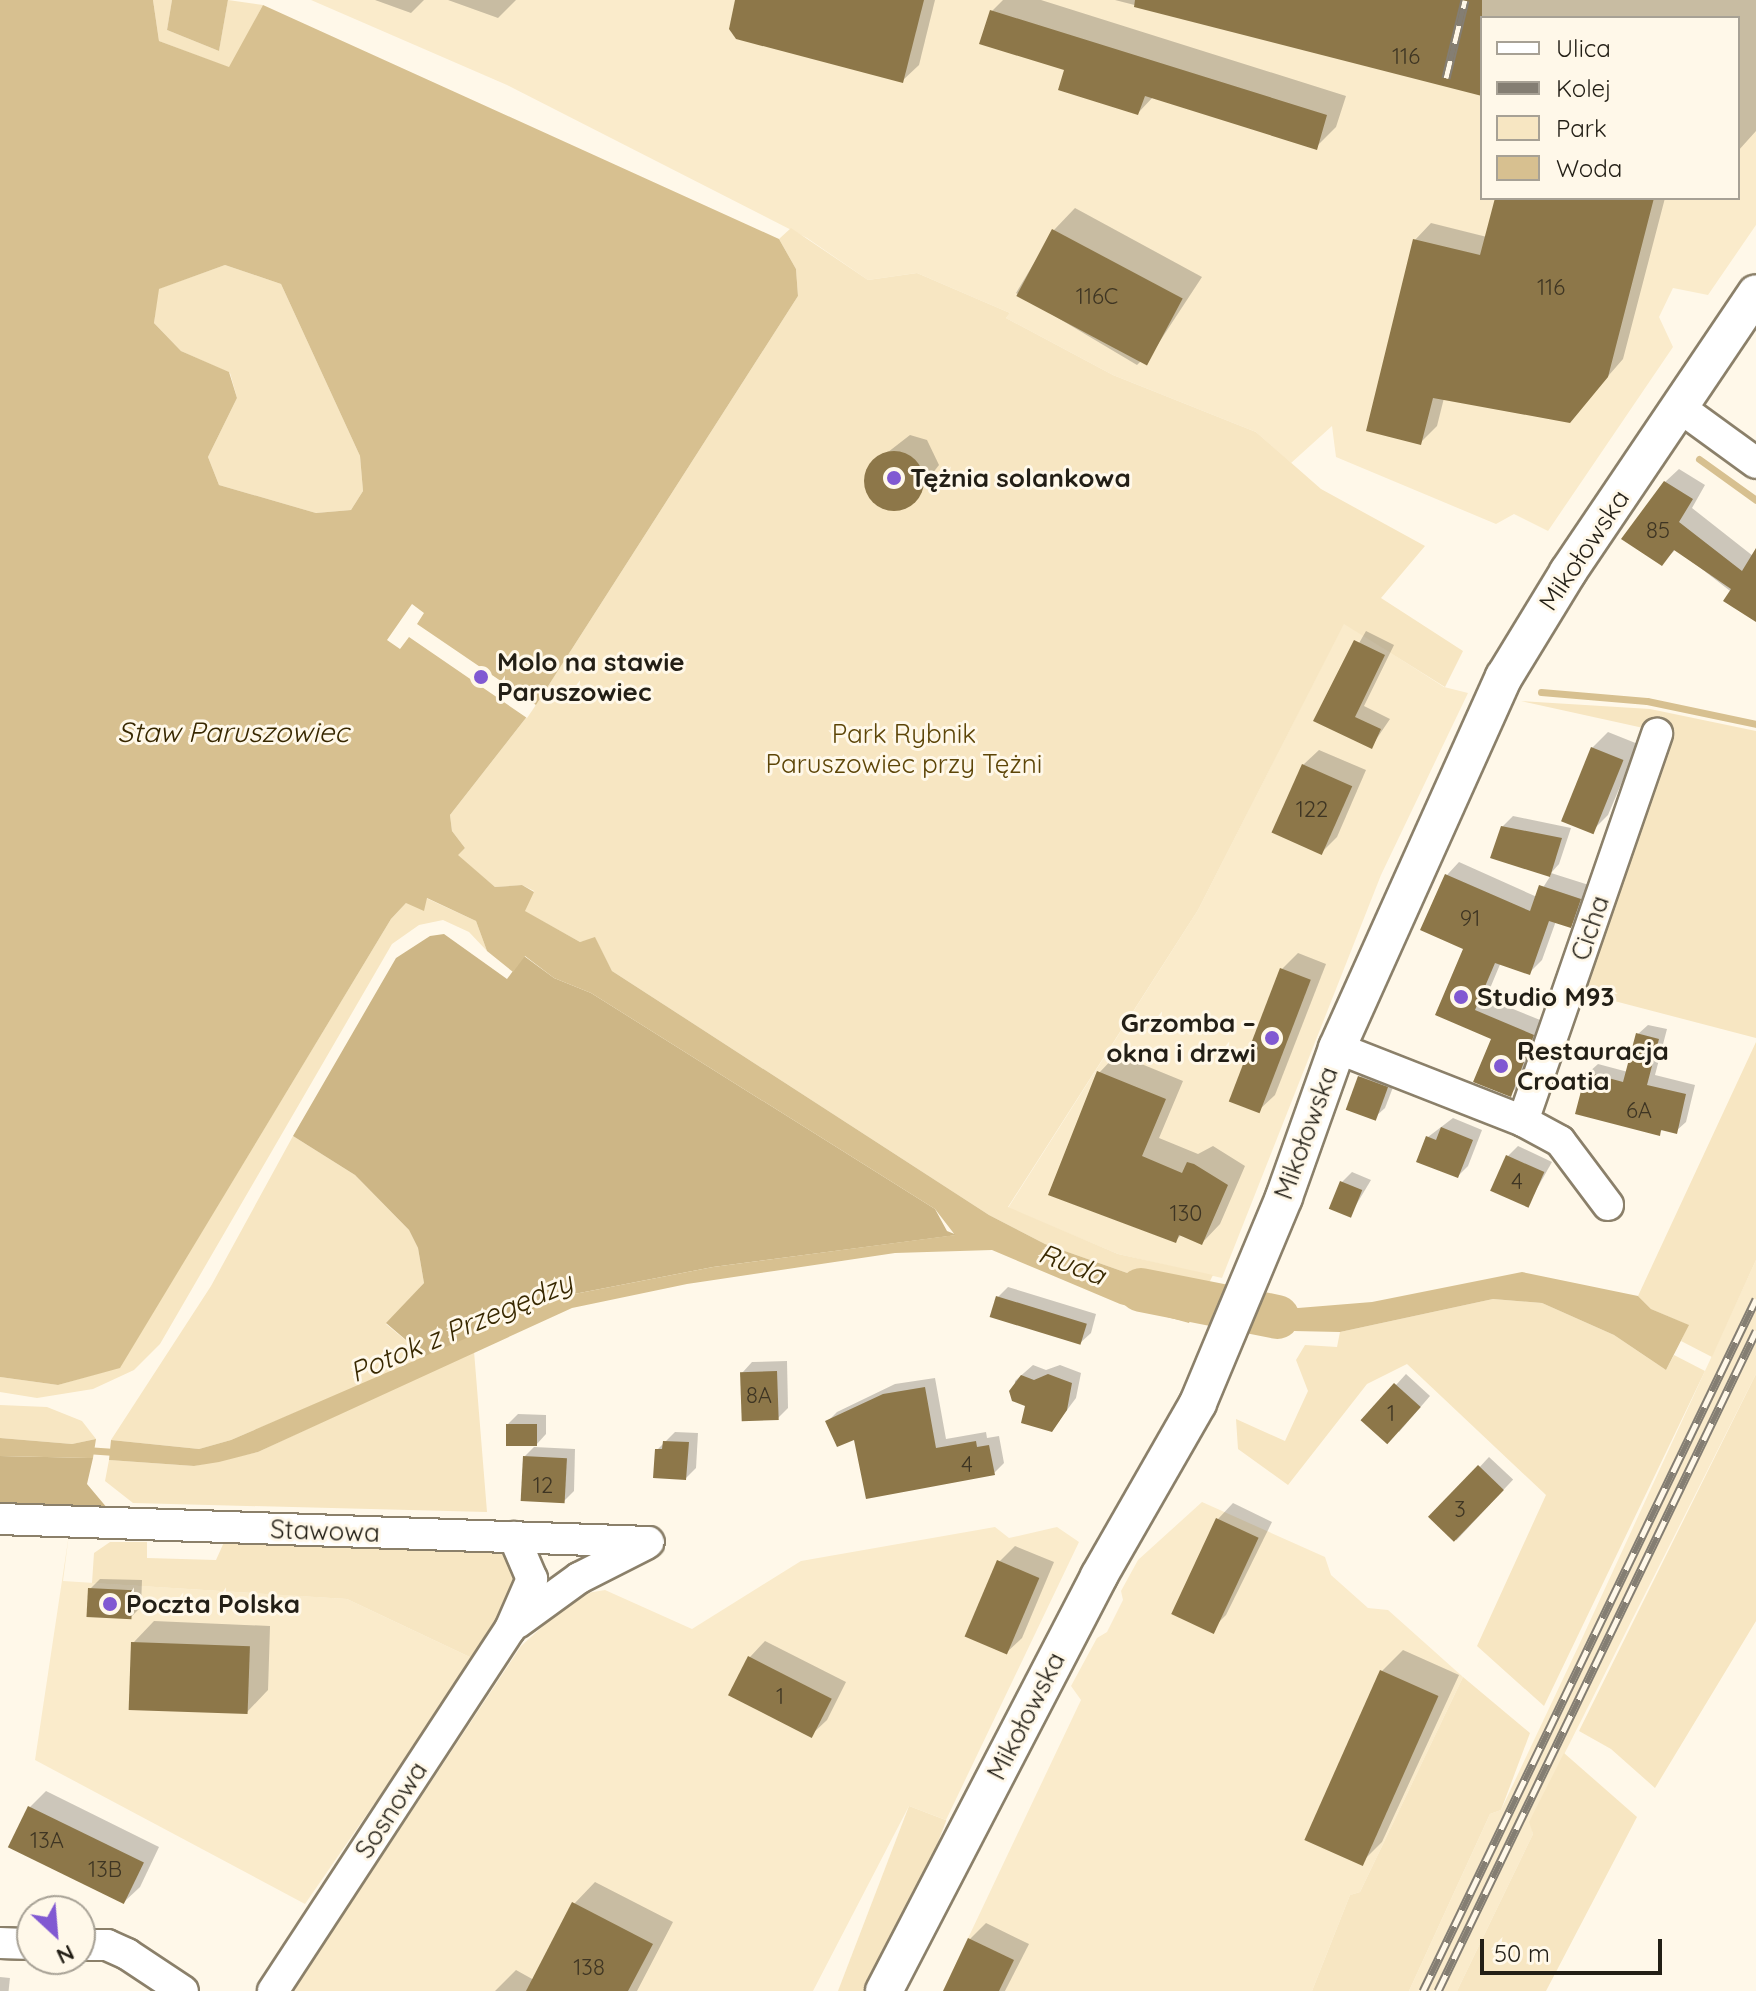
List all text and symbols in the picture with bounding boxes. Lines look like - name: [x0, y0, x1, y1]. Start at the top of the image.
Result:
- legend: [1480, 16, 1740, 200]
- text: Ulica: [1556, 33, 1611, 63]
- house number: 116: [1392, 44, 1420, 70]
- text: Kolej: [1556, 73, 1612, 103]
- text: Park: [1556, 113, 1607, 143]
- text: Woda: [1556, 153, 1622, 183]
- house number: 116: [1537, 275, 1565, 301]
- house number: 116C: [1076, 284, 1118, 310]
- place label: Tężnia solankowa: [910, 462, 1131, 494]
- marker: Tężnia solankowa: [885, 469, 903, 487]
- street label: Mikołowska: [1532, 484, 1636, 616]
- house number: 85: [1646, 518, 1670, 544]
- place label: Molo na stawie Paruszowiec: [497, 646, 685, 708]
- marker: Molo na stawie Paruszowiec: [472, 668, 490, 686]
- water label: Staw Paruszowiec: [117, 715, 349, 749]
- park label: Park Rybnik Paruszowiec przy Tężni: [766, 718, 1042, 780]
- house number: 122: [1296, 797, 1328, 823]
- street label: Cicha: [1564, 891, 1616, 965]
- house number: 91: [1460, 906, 1480, 932]
- place label: Studio M93: [1477, 981, 1614, 1013]
- marker: Studio M93: [1452, 988, 1470, 1006]
- place label: Grzomba – okna i drzwi: [1106, 1007, 1256, 1068]
- marker: Grzomba – okna i drzwi: [1263, 1029, 1281, 1047]
- place label: Restauracja Croatia: [1517, 1035, 1669, 1096]
- marker: Restauracja Croatia: [1492, 1057, 1510, 1075]
- street label: Mikołowska: [1268, 1062, 1344, 1204]
- house number: 6A: [1626, 1098, 1652, 1124]
- house number: 4: [1511, 1169, 1523, 1195]
- house number: 130: [1170, 1201, 1202, 1227]
- water label: Ruda: [1034, 1236, 1110, 1292]
- water label: Potok z Przegędzy: [345, 1265, 577, 1389]
- house number: 8A: [746, 1383, 772, 1409]
- house number: 1: [1387, 1401, 1395, 1427]
- house number: 4: [961, 1452, 973, 1478]
- house number: 12: [533, 1473, 553, 1499]
- house number: 3: [1454, 1497, 1466, 1523]
- street label: Stawowa: [270, 1513, 380, 1549]
- place label: Poczta Polska: [126, 1588, 300, 1620]
- marker: Poczta Polska: [101, 1595, 119, 1613]
- street label: Mikołowska: [981, 1647, 1071, 1785]
- house number: 1: [776, 1684, 784, 1710]
- street label: Sosnowa: [348, 1756, 434, 1864]
- house number: 13A: [30, 1828, 64, 1854]
- house number: 13B: [88, 1857, 122, 1883]
- north arrow: [16, 1895, 96, 1975]
- scale bar: [1484, 1923, 1666, 1973]
- text: 50 m: [1494, 1938, 1550, 1968]
- text: N: [52, 1939, 79, 1971]
- house number: 138: [573, 1955, 605, 1981]

